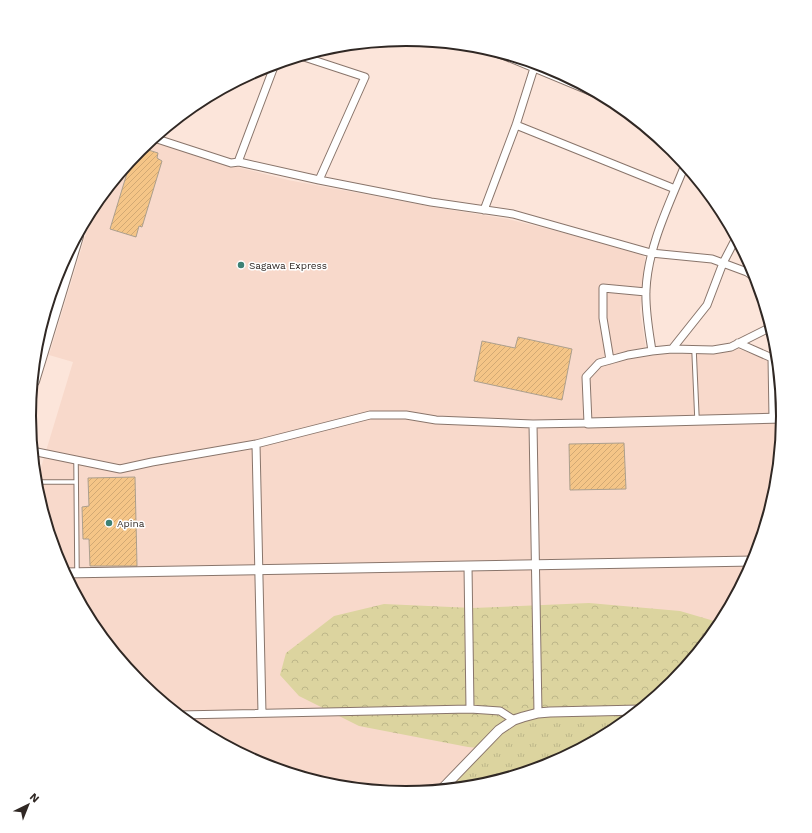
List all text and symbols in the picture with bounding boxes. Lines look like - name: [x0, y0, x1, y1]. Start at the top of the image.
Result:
- marker: Sagawa Express: [236, 260, 246, 270]
- place label: Sagawa Express: [249, 260, 327, 271]
- marker: Apina: [104, 518, 114, 528]
- place label: Apina: [117, 518, 145, 529]
- north arrow: [8, 785, 48, 825]
- text: N: [27, 791, 42, 806]

